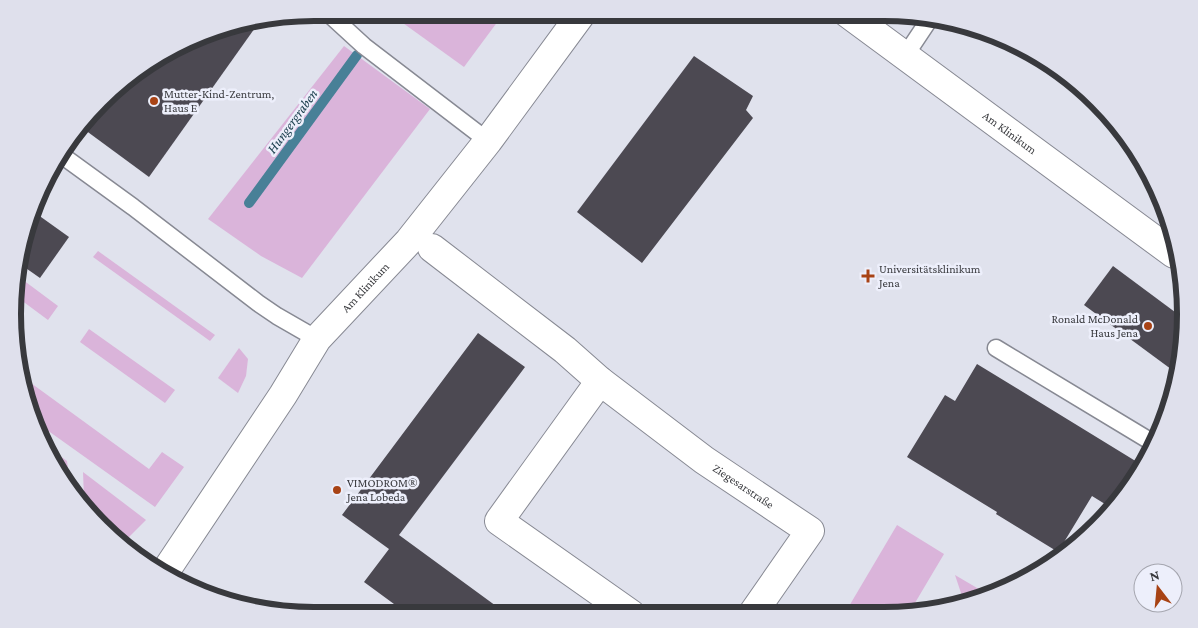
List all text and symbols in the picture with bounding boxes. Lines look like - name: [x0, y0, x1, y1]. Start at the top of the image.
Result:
- water label: Hungergraben: [263, 86, 321, 156]
- place label: Mutter-Kind-Zentrum, Haus E: [164, 87, 274, 115]
- marker: Mutter-Kind-Zentrum, Haus E: [148, 95, 160, 107]
- street label: Am Klinikum: [980, 108, 1039, 157]
- street label: Am Klinikum: [339, 259, 392, 315]
- place label: Universitätsklinikum Jena: [878, 262, 981, 290]
- marker: Universitätsklinikum Jena: [861, 269, 875, 283]
- place label: Ronald McDonald Haus Jena: [1051, 312, 1139, 340]
- marker: Ronald McDonald Haus Jena: [1142, 320, 1154, 332]
- street label: Ziegesarstraße: [710, 461, 776, 512]
- place label: VIMODROM® Jena Lobeda: [346, 476, 418, 504]
- marker: VIMODROM® Jena Lobeda: [331, 484, 343, 496]
- north arrow: [1133, 563, 1183, 613]
- text: N: [1148, 566, 1162, 585]

